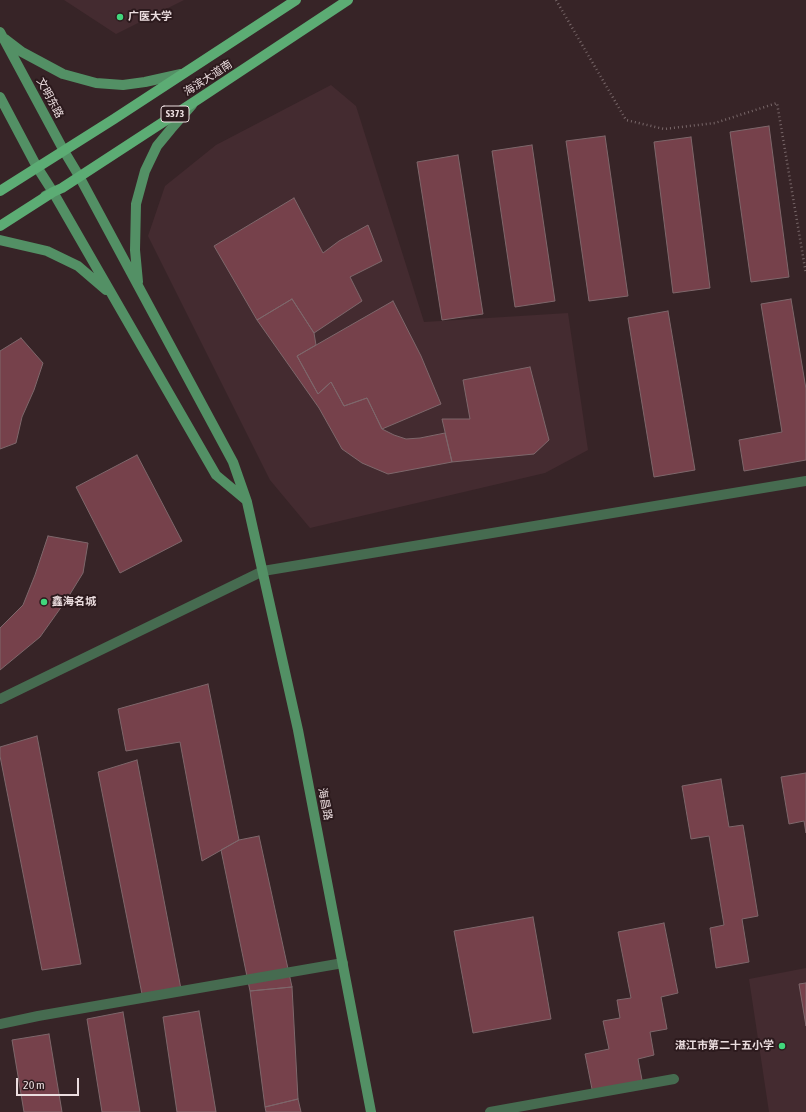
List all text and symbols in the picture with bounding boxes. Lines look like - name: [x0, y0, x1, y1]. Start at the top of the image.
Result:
- place label: 广医大学: [128, 10, 172, 24]
- marker: 广医大学: [115, 12, 125, 22]
- street label: 海滨大道南: [181, 57, 235, 99]
- street label: 文明东路: [34, 75, 66, 121]
- road number: S373: [161, 106, 189, 122]
- place label: 鑫海名城: [52, 595, 96, 609]
- marker: 鑫海名城: [39, 597, 49, 607]
- street label: 海昌路: [315, 787, 335, 821]
- place label: 湛江市第二十五小学: [675, 1039, 774, 1053]
- marker: 湛江市第二十五小学: [777, 1041, 787, 1051]
- scale bar: [18, 1070, 81, 1096]
- text: 20 m: [23, 1078, 45, 1092]

